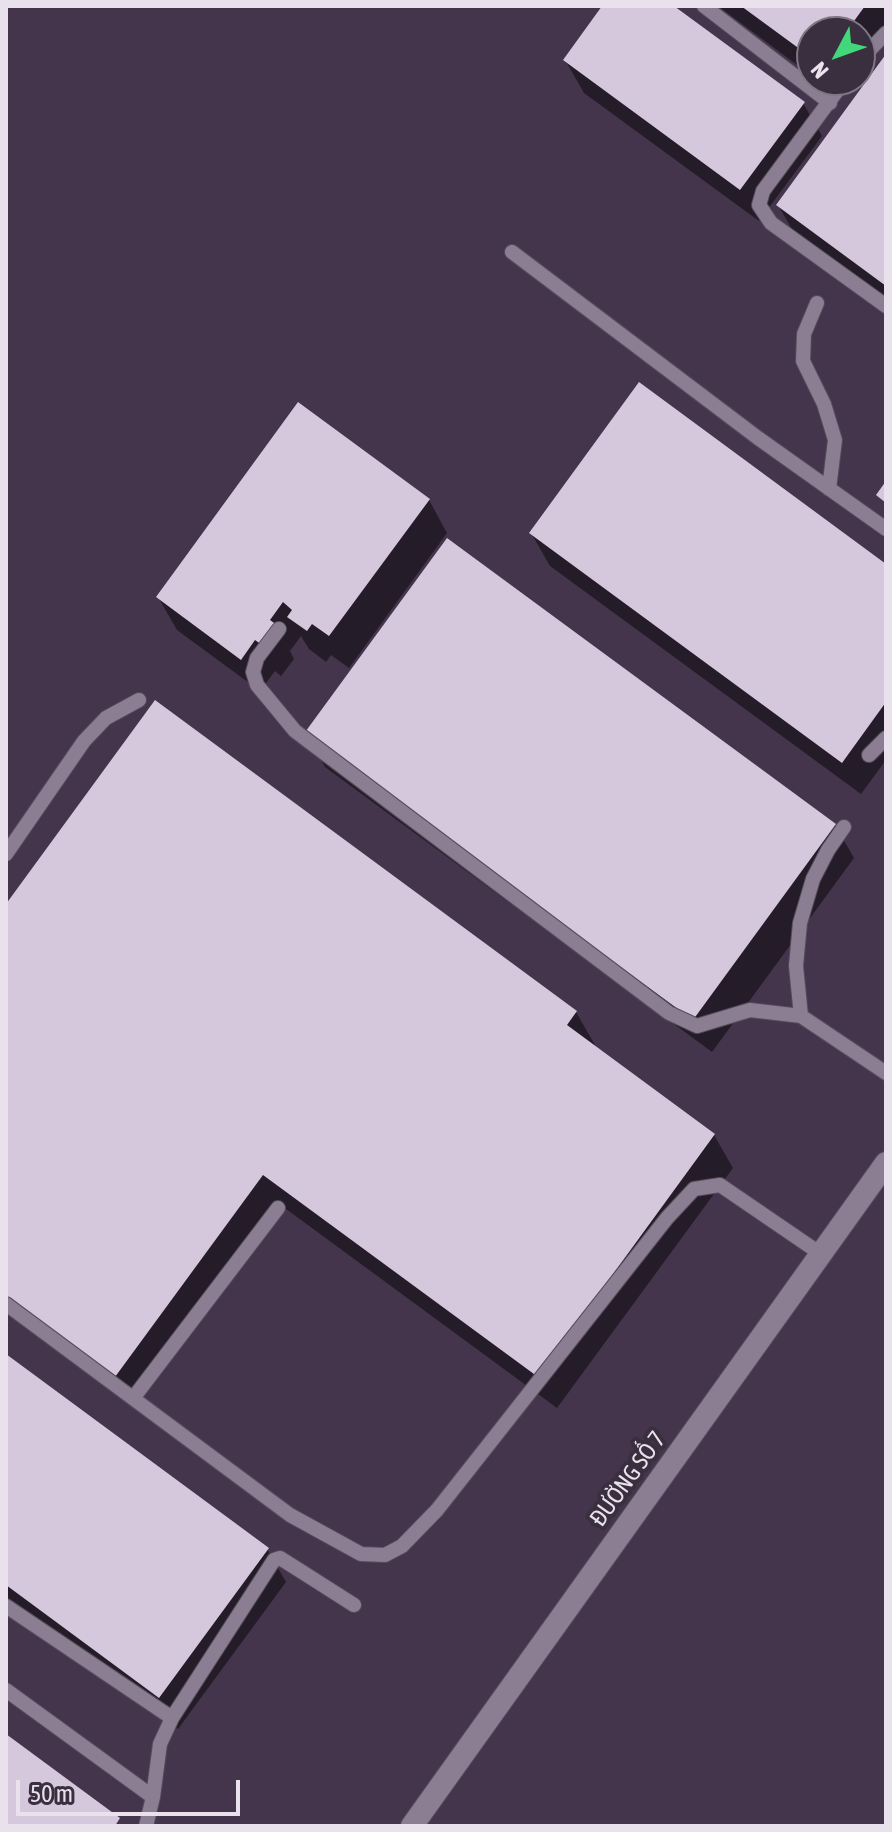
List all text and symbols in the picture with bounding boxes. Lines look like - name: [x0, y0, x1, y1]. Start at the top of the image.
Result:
- north arrow: [796, 16, 876, 96]
- text: N: [805, 57, 833, 84]
- street label: ĐƯỜNG SỐ 7: [584, 1426, 672, 1532]
- scale bar: [20, 1764, 244, 1814]
- text: 50 m: [30, 1780, 73, 1807]

